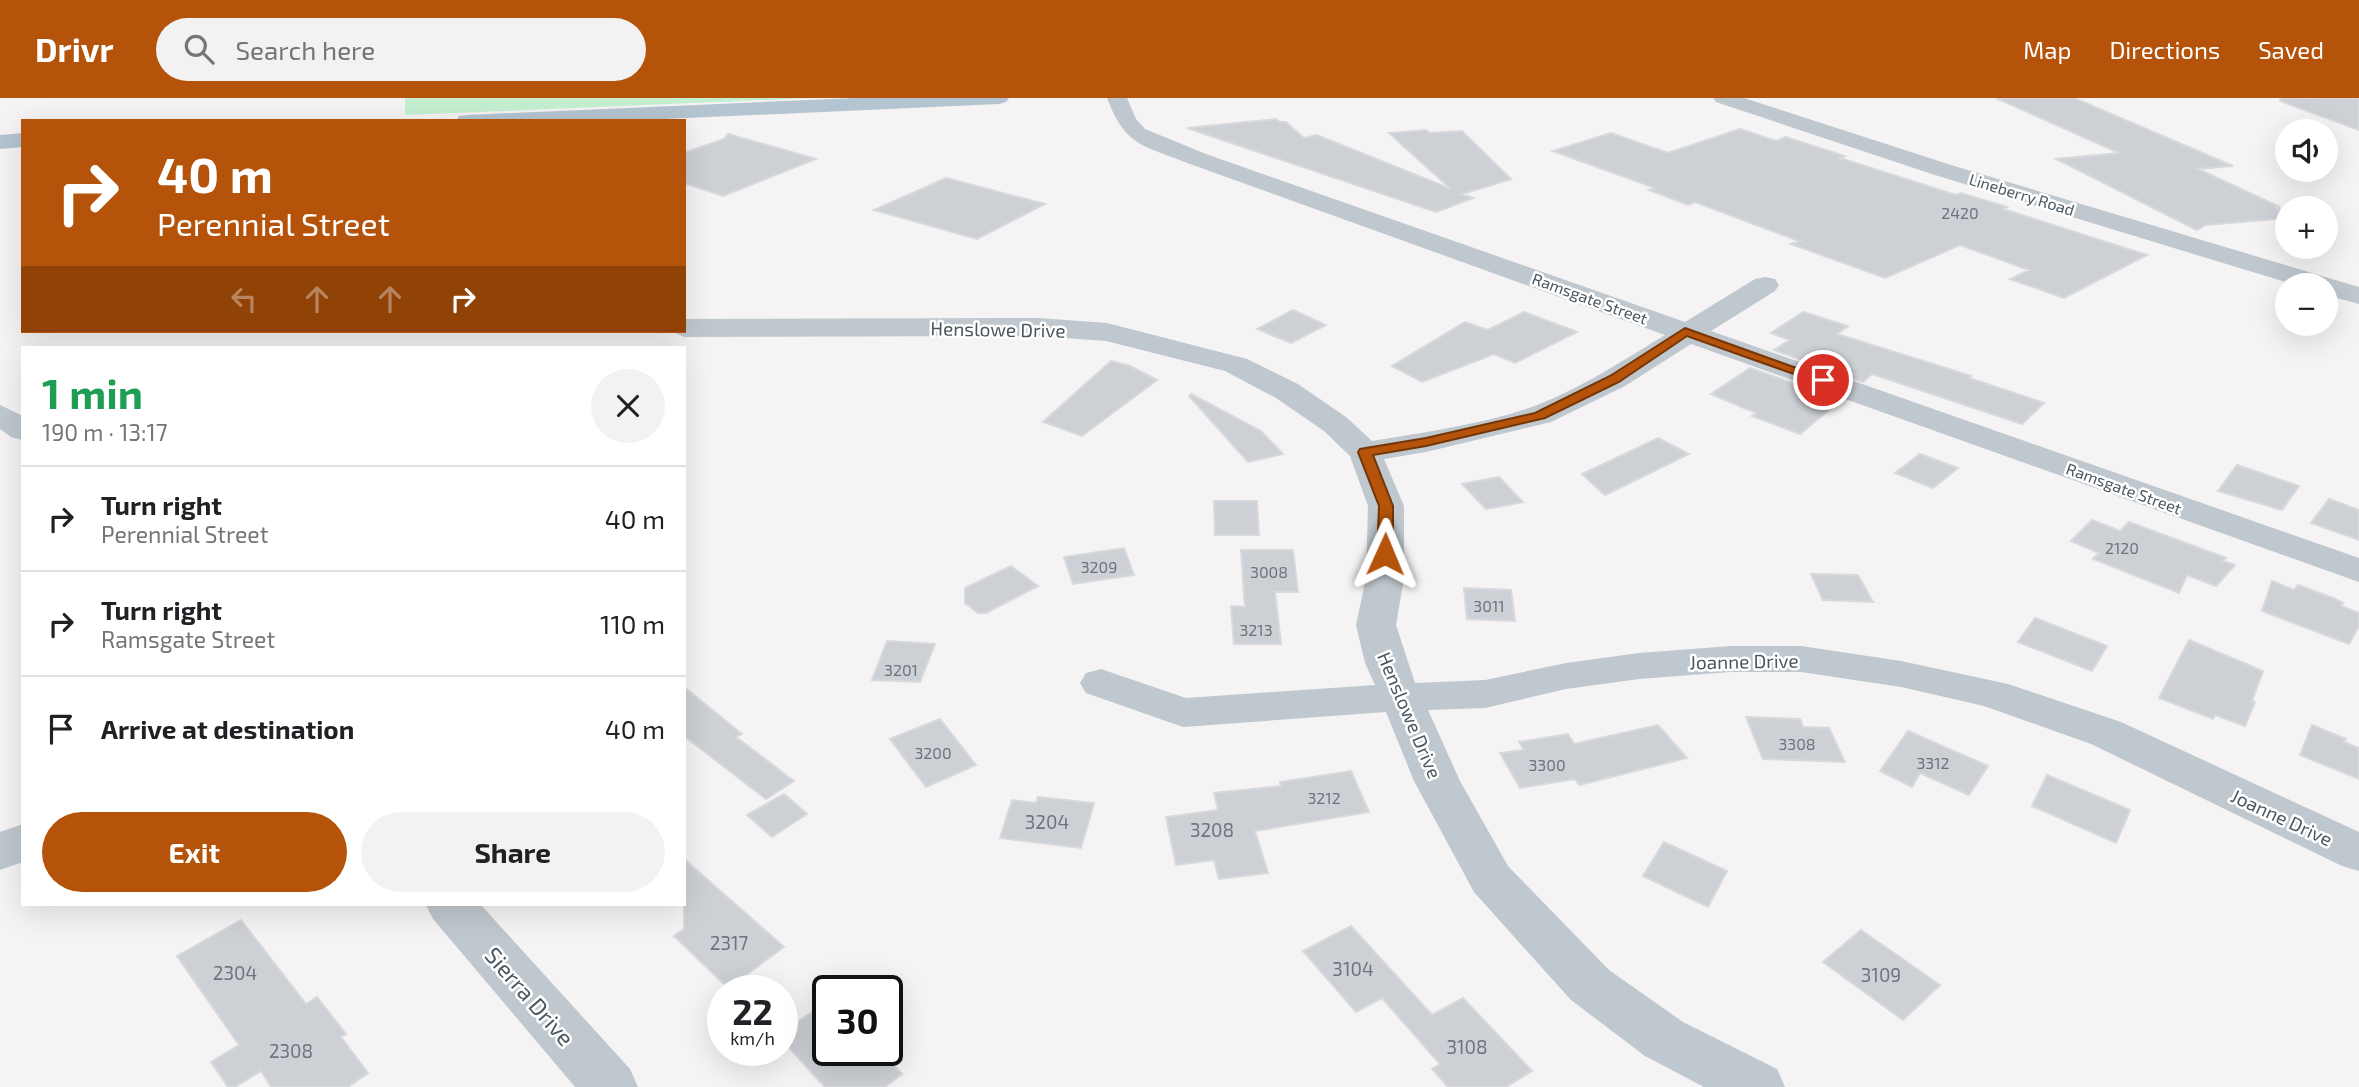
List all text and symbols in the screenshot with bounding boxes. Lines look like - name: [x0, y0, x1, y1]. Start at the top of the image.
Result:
- search box: [156, 18, 646, 81]
- text: Drivr: [35, 29, 114, 69]
- icon: search: [180, 30, 218, 68]
- text: Search here: [236, 34, 375, 65]
- text: Map: [2023, 35, 2071, 64]
- text: Directions: [2109, 35, 2220, 64]
- text: Saved: [2258, 35, 2324, 64]
- map controls: [2275, 119, 2338, 336]
- button: sound: [2275, 119, 2338, 182]
- text: 40 m: [157, 144, 273, 203]
- icon: right: [42, 147, 133, 238]
- street label: Lineberry Road: [1967, 169, 2077, 219]
- button: +: [2275, 196, 2338, 259]
- house number: 2420: [1941, 203, 1979, 222]
- text: Perennial Street: [157, 204, 390, 242]
- street label: Ramsgate Street: [1530, 268, 1650, 328]
- button: −: [2275, 273, 2338, 336]
- icon: left: [225, 280, 263, 318]
- icon: ahead: [298, 280, 336, 318]
- icon: ahead: [371, 280, 409, 318]
- icon: right: [444, 280, 482, 318]
- street label: Henslowe Drive: [930, 316, 1066, 342]
- pin: [1793, 350, 1853, 410]
- icon: arrive: [1804, 361, 1842, 399]
- text: 1 min: [42, 367, 143, 417]
- button: close: [591, 369, 665, 443]
- text: 190 m · 13:17: [42, 418, 167, 446]
- street label: Ramsgate Street: [2064, 458, 2184, 518]
- text: Turn right: [101, 489, 222, 520]
- icon: right: [42, 500, 80, 538]
- text: 40 m: [605, 503, 665, 534]
- position arrow: [1348, 517, 1422, 591]
- text: Perennial Street: [101, 520, 268, 548]
- house number: 2120: [2105, 538, 2139, 557]
- house number: 3209: [1081, 557, 1117, 576]
- house number: 3008: [1250, 562, 1288, 581]
- text: Turn right: [101, 594, 222, 625]
- house number: 3011: [1473, 596, 1505, 615]
- icon: right: [42, 605, 80, 643]
- text: 110 m: [600, 608, 665, 639]
- house number: 3213: [1239, 620, 1273, 639]
- text: Ramsgate Street: [101, 625, 275, 653]
- street label: Henslowe Drive: [1373, 648, 1447, 782]
- street label: Joanne Drive: [1689, 649, 1799, 673]
- house number: 3201: [884, 660, 918, 679]
- icon: arrive: [42, 710, 80, 748]
- text: Arrive at destination: [101, 713, 354, 744]
- text: 40 m: [605, 713, 665, 744]
- house number: 3308: [1778, 734, 1816, 753]
- house number: 3200: [914, 743, 952, 762]
- house number: 3312: [1916, 753, 1950, 772]
- house number: 3300: [1528, 755, 1566, 774]
- street label: Joanne Drive: [2228, 783, 2336, 851]
- house number: 3212: [1307, 788, 1341, 807]
- house number: 3204: [1025, 810, 1069, 833]
- button: Exit: [42, 812, 347, 892]
- button: Share: [361, 812, 665, 892]
- house number: 3208: [1190, 818, 1234, 841]
- house number: 2317: [710, 931, 749, 954]
- street label: Sierra Drive: [479, 941, 581, 1051]
- house number: 3104: [1332, 957, 1374, 980]
- house number: 2304: [213, 961, 257, 984]
- house number: 3109: [1861, 963, 1901, 986]
- speed limit sign: 30: [812, 975, 903, 1066]
- text: 22: [732, 990, 773, 1032]
- text: km/h: [730, 1027, 775, 1049]
- house number: 3108: [1446, 1035, 1488, 1058]
- house number: 2308: [269, 1039, 313, 1062]

